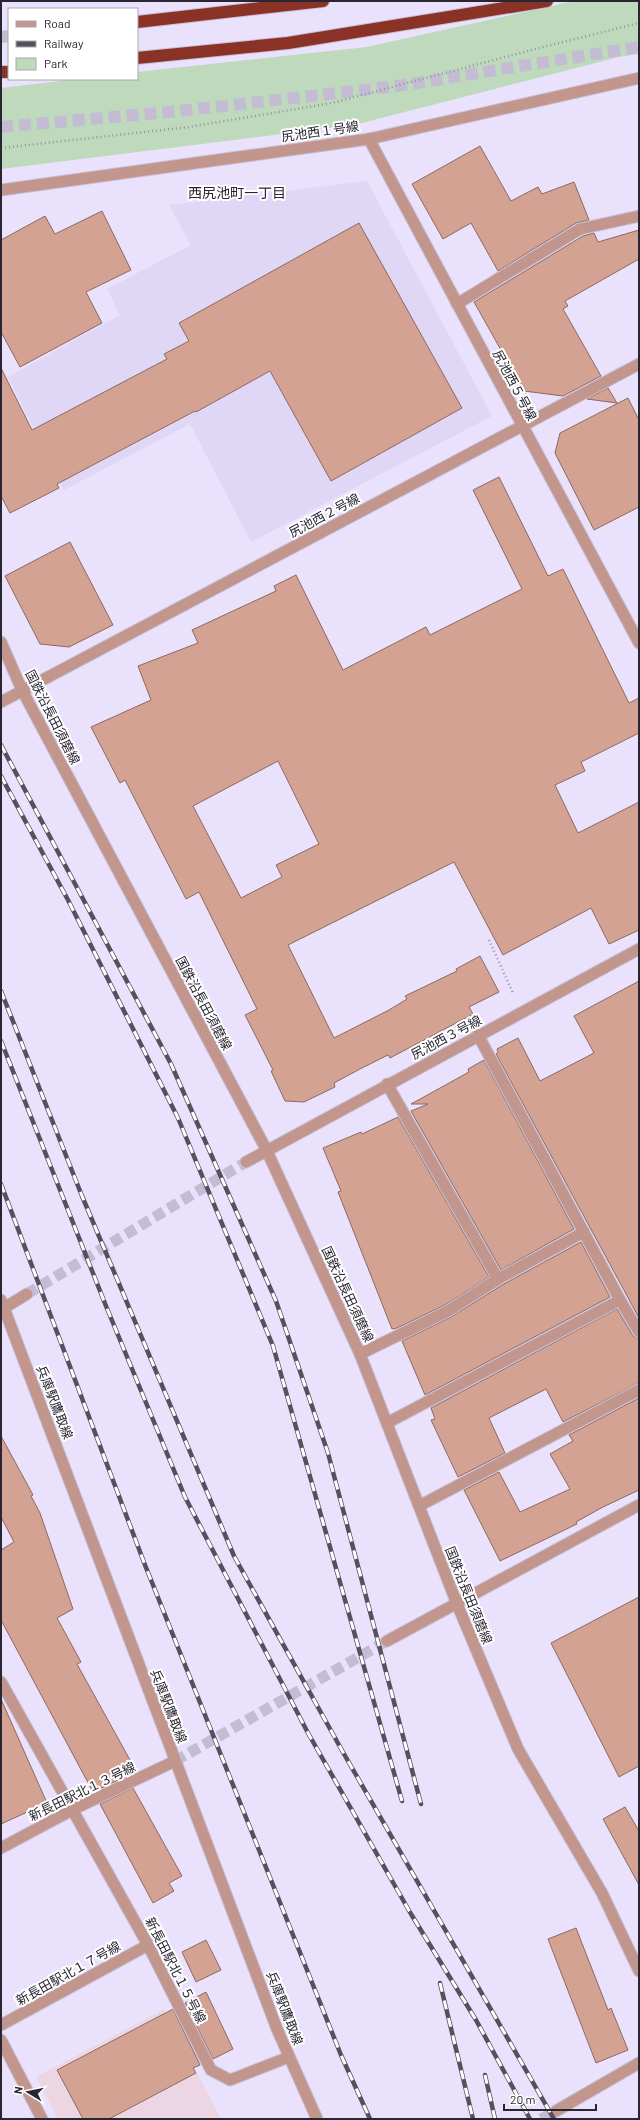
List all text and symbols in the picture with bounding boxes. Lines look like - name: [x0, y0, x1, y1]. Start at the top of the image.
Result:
- legend: [8, 8, 138, 80]
- text: Road: [44, 16, 71, 30]
- text: Railway: [44, 36, 84, 50]
- text: Park: [44, 56, 68, 70]
- street label: 尻池西１号線: [280, 118, 360, 144]
- district label: 西尻池町一丁目: [188, 184, 286, 201]
- street label: 尻池西５号線: [490, 347, 540, 423]
- street label: 尻池西２号線: [286, 490, 362, 540]
- street label: 国鉄沿長田須磨線: [22, 667, 84, 767]
- street label: 国鉄沿長田須磨線: [173, 953, 235, 1053]
- street label: 尻池西３号線: [408, 1012, 484, 1062]
- street label: 国鉄沿長田須磨線: [319, 1243, 377, 1345]
- street label: 兵庫駅鷹取線: [34, 1363, 76, 1441]
- street label: 国鉄沿長田須磨線: [442, 1544, 496, 1646]
- street label: 兵庫駅鷹取線: [148, 1667, 190, 1745]
- street label: 新長田駅北１３号線: [26, 1758, 138, 1824]
- street label: 新長田駅北１５号線: [142, 1914, 210, 2026]
- street label: 新長田駅北１７号線: [13, 1938, 123, 2008]
- street label: 兵庫駅鷹取線: [264, 1969, 306, 2047]
- north arrow: [8, 2072, 48, 2112]
- text: N: [11, 2085, 25, 2095]
- scale bar: [504, 2086, 596, 2112]
- text: 20 m: [510, 2092, 536, 2106]

